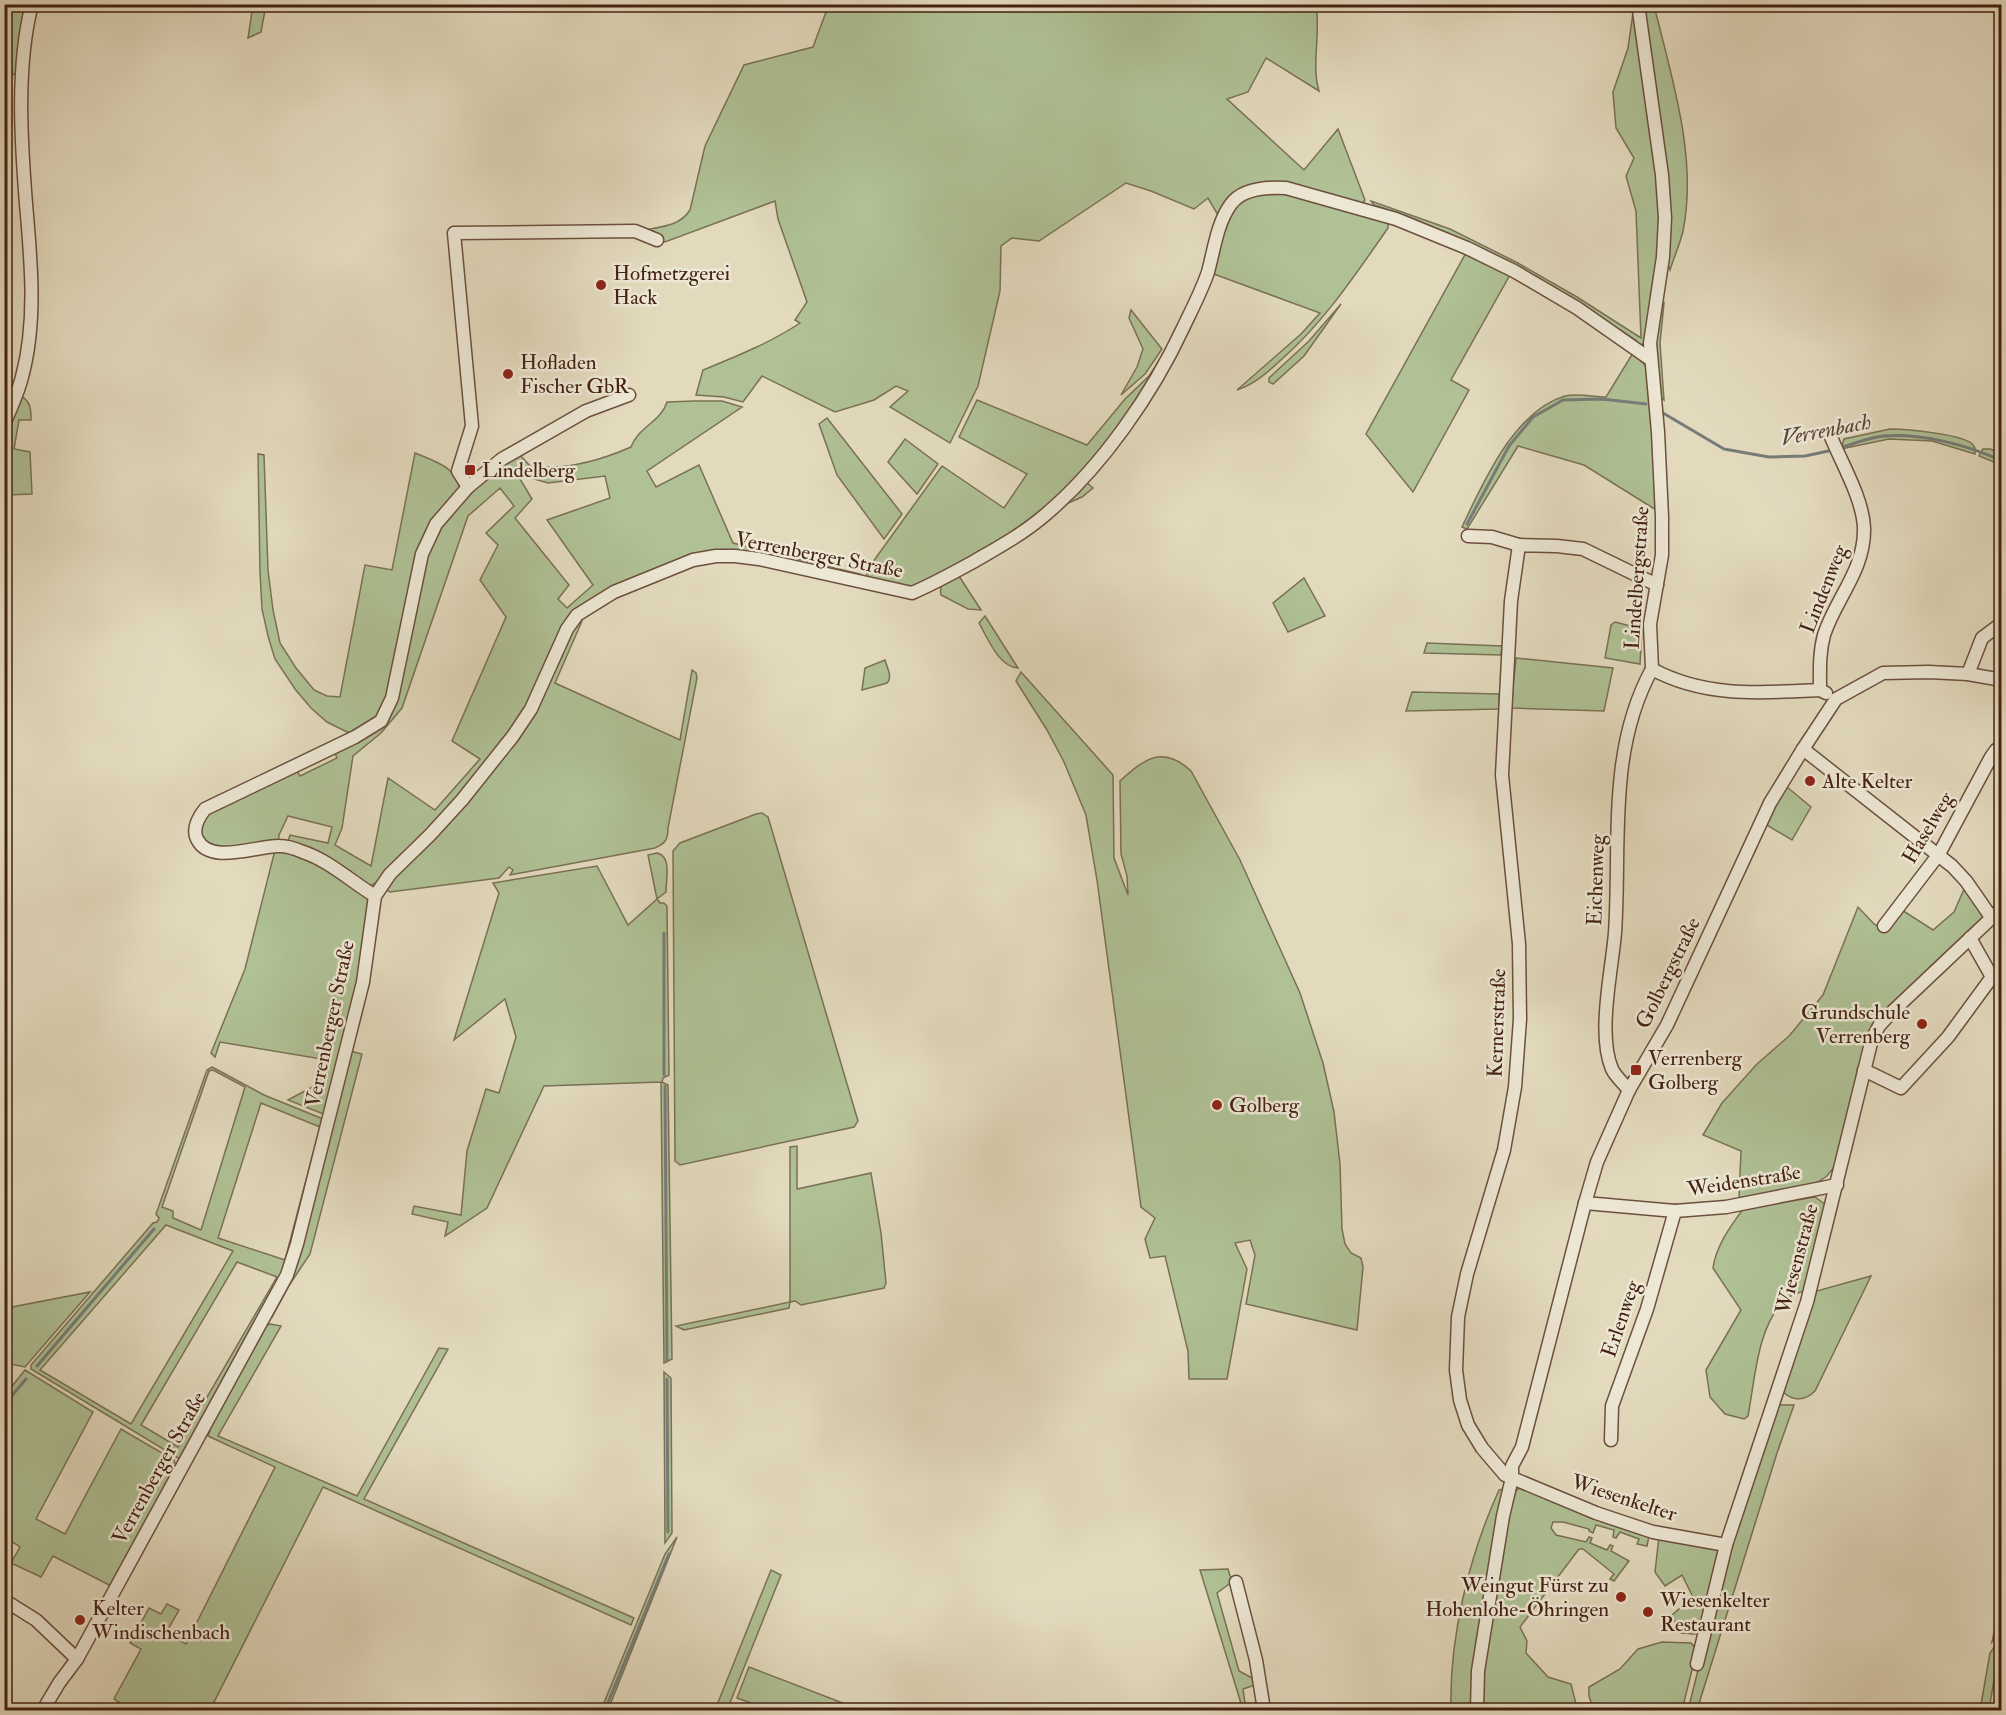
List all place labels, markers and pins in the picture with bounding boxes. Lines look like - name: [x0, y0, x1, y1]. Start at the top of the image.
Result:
- place label: Hofmetzgerei Hack: [613, 260, 730, 311]
- marker: Hofmetzgerei Hack: [594, 278, 608, 292]
- place label: Hofladen Fischer GbR: [520, 349, 630, 400]
- marker: Hofladen Fischer GbR: [501, 367, 515, 381]
- place label: Lindelberg: [482, 457, 576, 484]
- marker: Lindelberg: [463, 463, 477, 477]
- place label: Alte Kelter: [1821, 768, 1913, 795]
- marker: Alte Kelter: [1803, 774, 1817, 788]
- place label: Grundschule Verrenberg: [1801, 999, 1911, 1050]
- marker: Grundschule Verrenberg: [1915, 1017, 1929, 1031]
- place label: Verrenberg Golberg: [1648, 1045, 1743, 1096]
- marker: Verrenberg Golberg: [1629, 1063, 1643, 1077]
- place label: Golberg: [1229, 1092, 1300, 1119]
- marker: Golberg: [1210, 1098, 1224, 1112]
- place label: Weingut Fürst zu Hohenlohe-Öhringen: [1425, 1572, 1609, 1623]
- place label: Wiesenkelter Restaurant: [1659, 1587, 1770, 1638]
- marker: Weingut Fürst zu Hohenlohe-Öhringen: [1614, 1590, 1628, 1604]
- place label: Kelter Windischenbach: [91, 1595, 230, 1646]
- marker: Wiesenkelter Restaurant: [1641, 1605, 1655, 1619]
- marker: Kelter Windischenbach: [73, 1613, 87, 1627]

